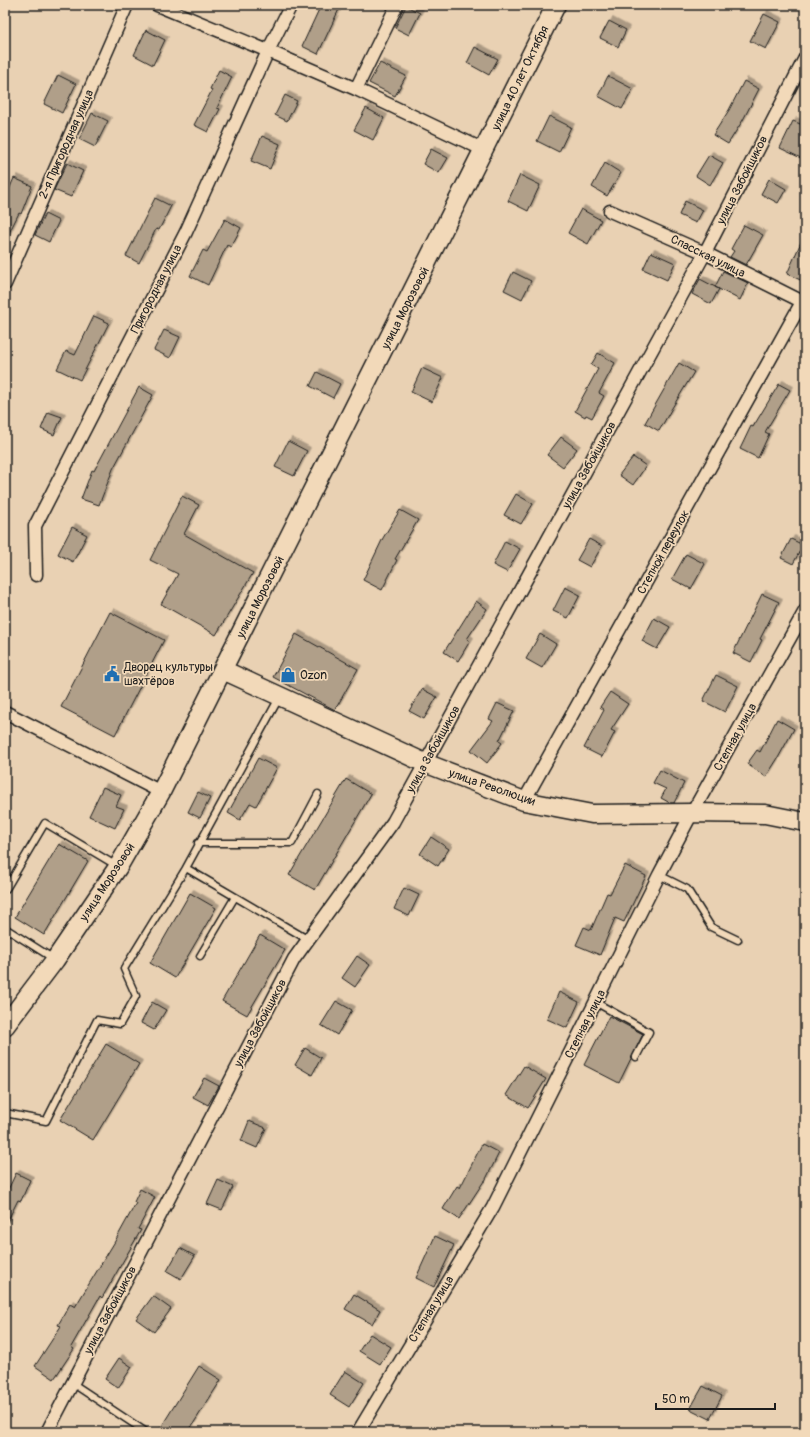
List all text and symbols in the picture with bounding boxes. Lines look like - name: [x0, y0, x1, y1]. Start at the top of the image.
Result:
- street label: улица 40 лет Октября: [488, 23, 552, 134]
- street label: 2-я Пригородная улица: [36, 87, 97, 201]
- street label: улица Забойщиков: [713, 133, 771, 228]
- street label: Спасская улица: [668, 232, 748, 281]
- street label: Пригородная улица: [128, 242, 186, 336]
- street label: улица Морозовой: [378, 265, 433, 353]
- street label: улица Забойщиков: [559, 419, 620, 512]
- street label: Степной переулок: [634, 508, 693, 597]
- street label: улица Морозовой: [233, 554, 288, 642]
- place label: Дворец культуры шахтёров: [123, 660, 213, 689]
- public building icon: Дворец культуры шахтёров: [103, 665, 121, 683]
- shop icon: Ozon: [279, 666, 297, 684]
- place label: Ozon: [300, 668, 327, 683]
- street label: Степная улица: [711, 700, 760, 774]
- street label: улица Забойщиков: [403, 703, 464, 796]
- street label: улица Революции: [446, 765, 538, 810]
- street label: улица Морозовой: [76, 840, 138, 925]
- street label: улица Забойщиков: [230, 977, 290, 1071]
- street label: Степная улица: [562, 987, 609, 1061]
- street label: улица Забойщиков: [80, 1264, 140, 1358]
- street label: Степная улица: [406, 1273, 457, 1345]
- scale bar: [656, 1385, 775, 1411]
- text: 50 m: [662, 1392, 690, 1407]

